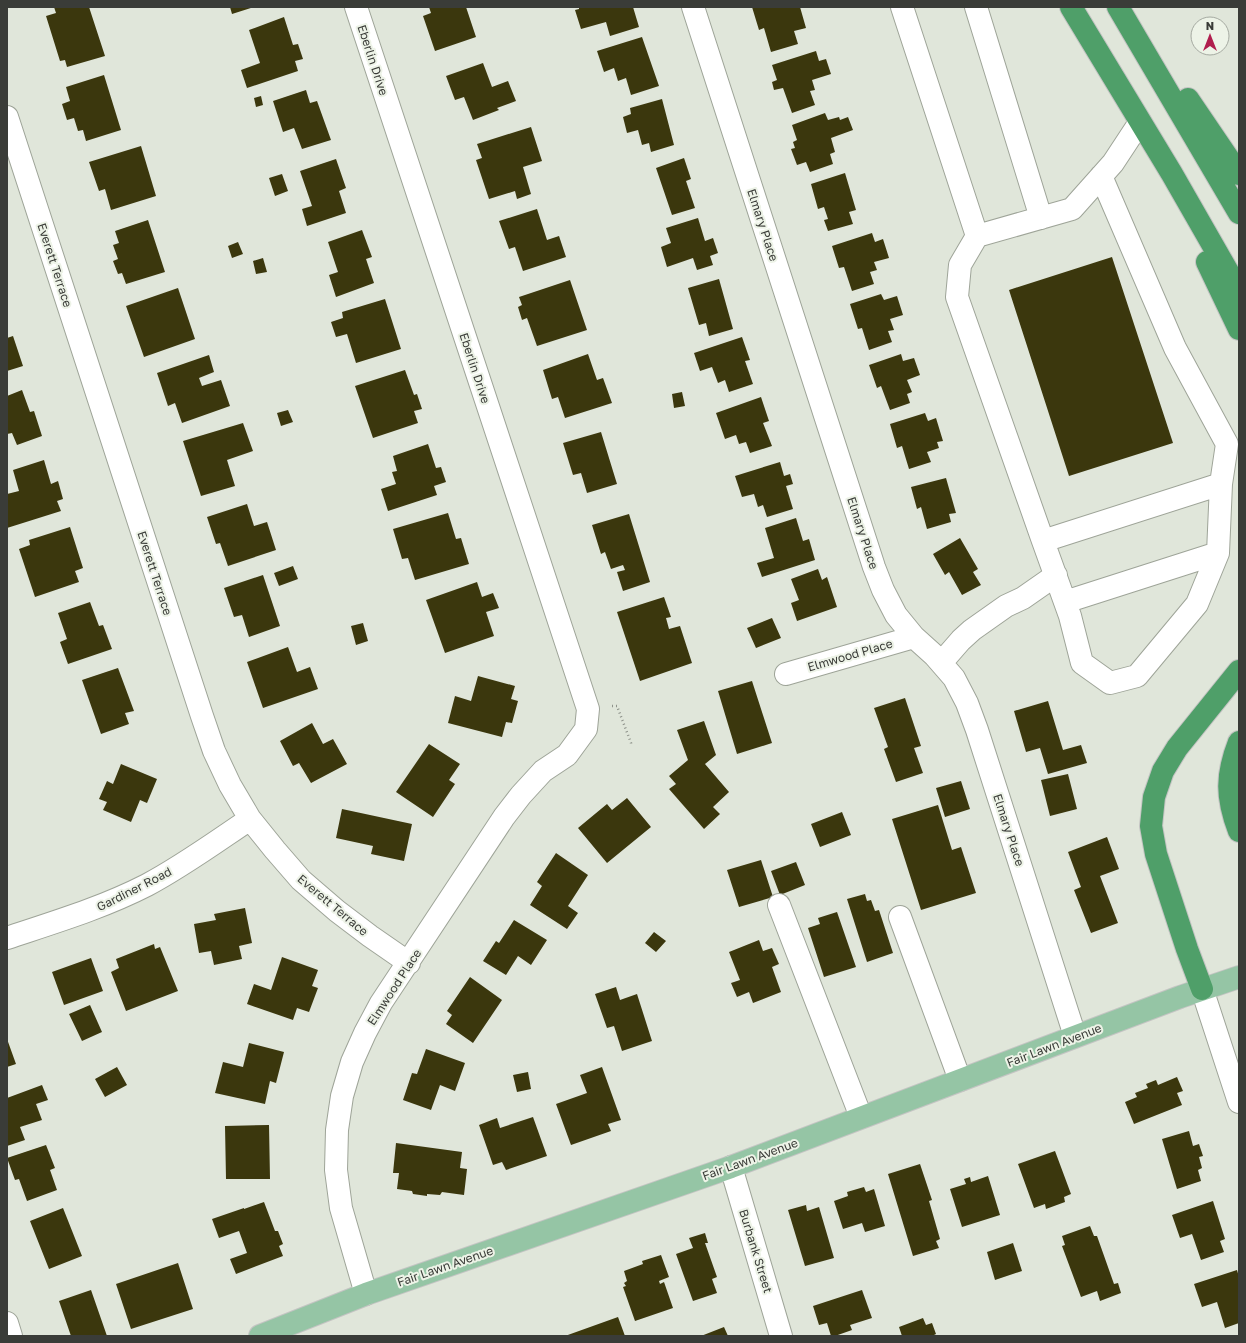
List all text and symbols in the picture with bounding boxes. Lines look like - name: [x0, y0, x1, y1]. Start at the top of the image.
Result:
- north arrow: [1190, 16, 1230, 56]
- text: N: [1206, 19, 1214, 32]
- street label: Eberlin Drive: [355, 23, 392, 97]
- street label: Elmary Place: [744, 187, 782, 263]
- street label: Everett Terrace: [34, 221, 76, 309]
- street label: Eberlin Drive: [457, 331, 494, 405]
- street label: Elmary Place: [844, 495, 882, 571]
- street label: Everett Terrace: [134, 529, 176, 617]
- street label: Elmwood Place: [806, 636, 894, 674]
- street label: Elmary Place: [990, 792, 1028, 868]
- street label: Gardiner Road: [94, 864, 174, 914]
- street label: Everett Terrace: [295, 871, 371, 939]
- street label: Elmwood Place: [364, 946, 424, 1028]
- street label: Fair Lawn Avenue: [1004, 1020, 1104, 1070]
- street label: Fair Lawn Avenue: [700, 1135, 800, 1183]
- street label: Burbank Street: [736, 1207, 776, 1295]
- street label: Fair Lawn Avenue: [395, 1243, 495, 1289]

